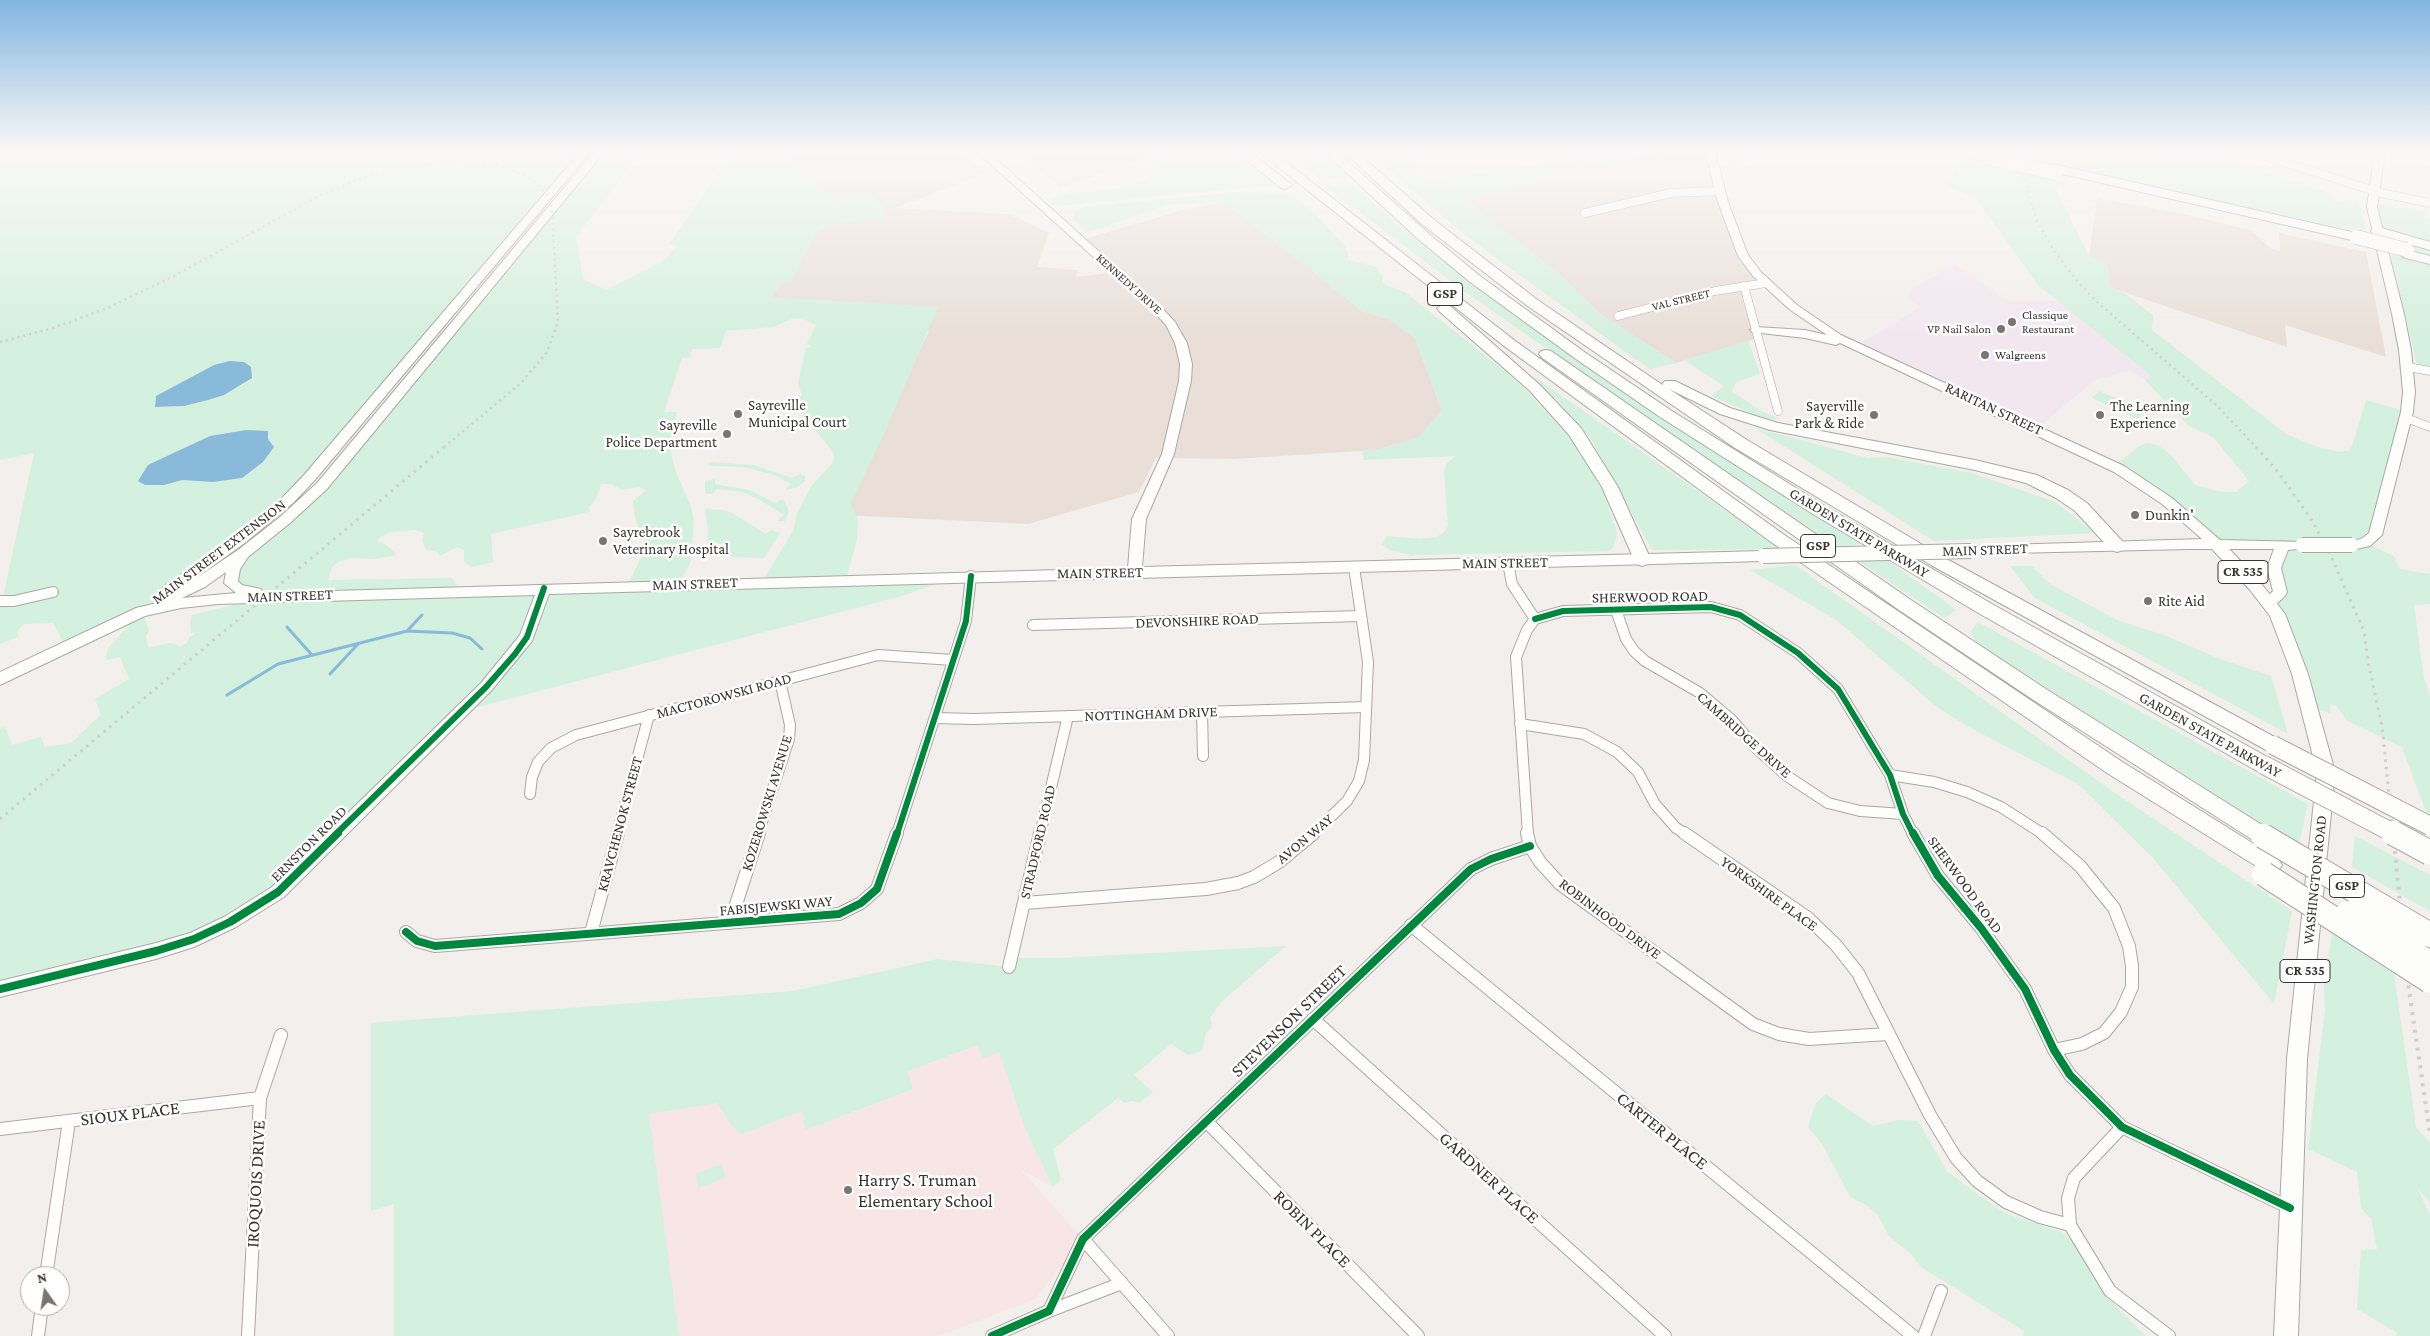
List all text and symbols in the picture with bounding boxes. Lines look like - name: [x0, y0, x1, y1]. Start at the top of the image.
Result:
- street label: KENNEDY DRIVE: [1093, 251, 1165, 317]
- road number: GSP: [1428, 282, 1462, 306]
- street label: VAL STREET: [1650, 286, 1712, 314]
- place label: Classique Restaurant: [2022, 308, 2074, 336]
- marker: Classique Restaurant: [2006, 316, 2018, 328]
- place label: VP Nail Salon: [1927, 322, 1991, 336]
- marker: VP Nail Salon: [1995, 323, 2007, 335]
- place label: Walgreens: [1995, 348, 2046, 362]
- marker: Walgreens: [1979, 349, 1991, 361]
- street label: RARITAN STREET: [1942, 378, 2046, 440]
- place label: Sayreville Municipal Court: [748, 396, 847, 431]
- place label: Sayerville Park & Ride: [1795, 397, 1864, 432]
- place label: The Learning Experience: [2110, 397, 2189, 432]
- marker: Sayreville Municipal Court: [732, 408, 744, 420]
- marker: Sayerville Park & Ride: [1868, 409, 1880, 421]
- marker: The Learning Experience: [2094, 409, 2106, 421]
- place label: Sayreville Police Department: [606, 416, 717, 451]
- marker: Sayreville Police Department: [721, 428, 733, 440]
- street label: GARDEN STATE PARKWAY: [1786, 484, 1932, 582]
- street label: MAIN STREET EXTENSION: [149, 496, 289, 608]
- place label: Dunkin': [2145, 506, 2194, 524]
- marker: Dunkin': [2129, 509, 2141, 521]
- place label: Sayrebrook Veterinary Hospital: [613, 523, 729, 558]
- road number: GSP: [1800, 534, 1836, 558]
- marker: Sayrebrook Veterinary Hospital: [597, 535, 609, 547]
- street label: MAIN STREET: [1942, 540, 2028, 560]
- street label: MAIN STREET: [1462, 553, 1548, 573]
- road number: CR 535: [2218, 560, 2268, 584]
- street label: MAIN STREET: [1057, 563, 1143, 583]
- street label: MAIN STREET: [652, 574, 738, 594]
- street label: MAIN STREET: [247, 586, 333, 606]
- street label: SHERWOOD ROAD: [1592, 587, 1708, 607]
- place label: Rite Aid: [2158, 592, 2205, 610]
- marker: Rite Aid: [2142, 595, 2154, 607]
- street label: DEVONSHIRE ROAD: [1135, 610, 1259, 632]
- street label: MACTOROWSKI ROAD: [655, 669, 793, 723]
- street label: CAMBRIDGE DRIVE: [1693, 688, 1795, 782]
- street label: GARDEN STATE PARKWAY: [2136, 688, 2284, 782]
- street label: NOTTINGHAM DRIVE: [1084, 703, 1218, 725]
- street label: KOZEROWSKI AVENUE: [738, 733, 796, 873]
- street label: KRAVCHENOK STREET: [593, 754, 647, 894]
- street label: STRADFORD ROAD: [1016, 783, 1060, 901]
- street label: ERNSTON ROAD: [267, 802, 351, 886]
- street label: AVON WAY: [1273, 810, 1337, 868]
- street label: WASHINGTON ROAD: [2299, 815, 2331, 945]
- street label: SHERWOOD ROAD: [1924, 833, 2006, 937]
- street label: YORKSHIRE PLACE: [1717, 853, 1821, 935]
- road number: GSP: [2330, 874, 2364, 898]
- street label: ROBINHOOD DRIVE: [1555, 875, 1665, 963]
- street label: FABISJEWSKI WAY: [719, 892, 833, 920]
- road number: CR 535: [2280, 959, 2330, 982]
- street label: STEVENSON STREET: [1227, 960, 1351, 1082]
- street label: CARTER PLACE: [1612, 1087, 1712, 1175]
- street label: SIOUX PLACE: [79, 1097, 181, 1131]
- street label: IROQUOIS DRIVE: [242, 1120, 270, 1248]
- street label: GARDNER PLACE: [1435, 1127, 1543, 1229]
- place label: Harry S. Truman Elementary School: [858, 1169, 993, 1212]
- marker: Harry S. Truman Elementary School: [842, 1184, 854, 1196]
- street label: ROBIN PLACE: [1269, 1186, 1355, 1272]
- north arrow: [20, 1266, 70, 1316]
- text: N: [35, 1268, 48, 1286]

